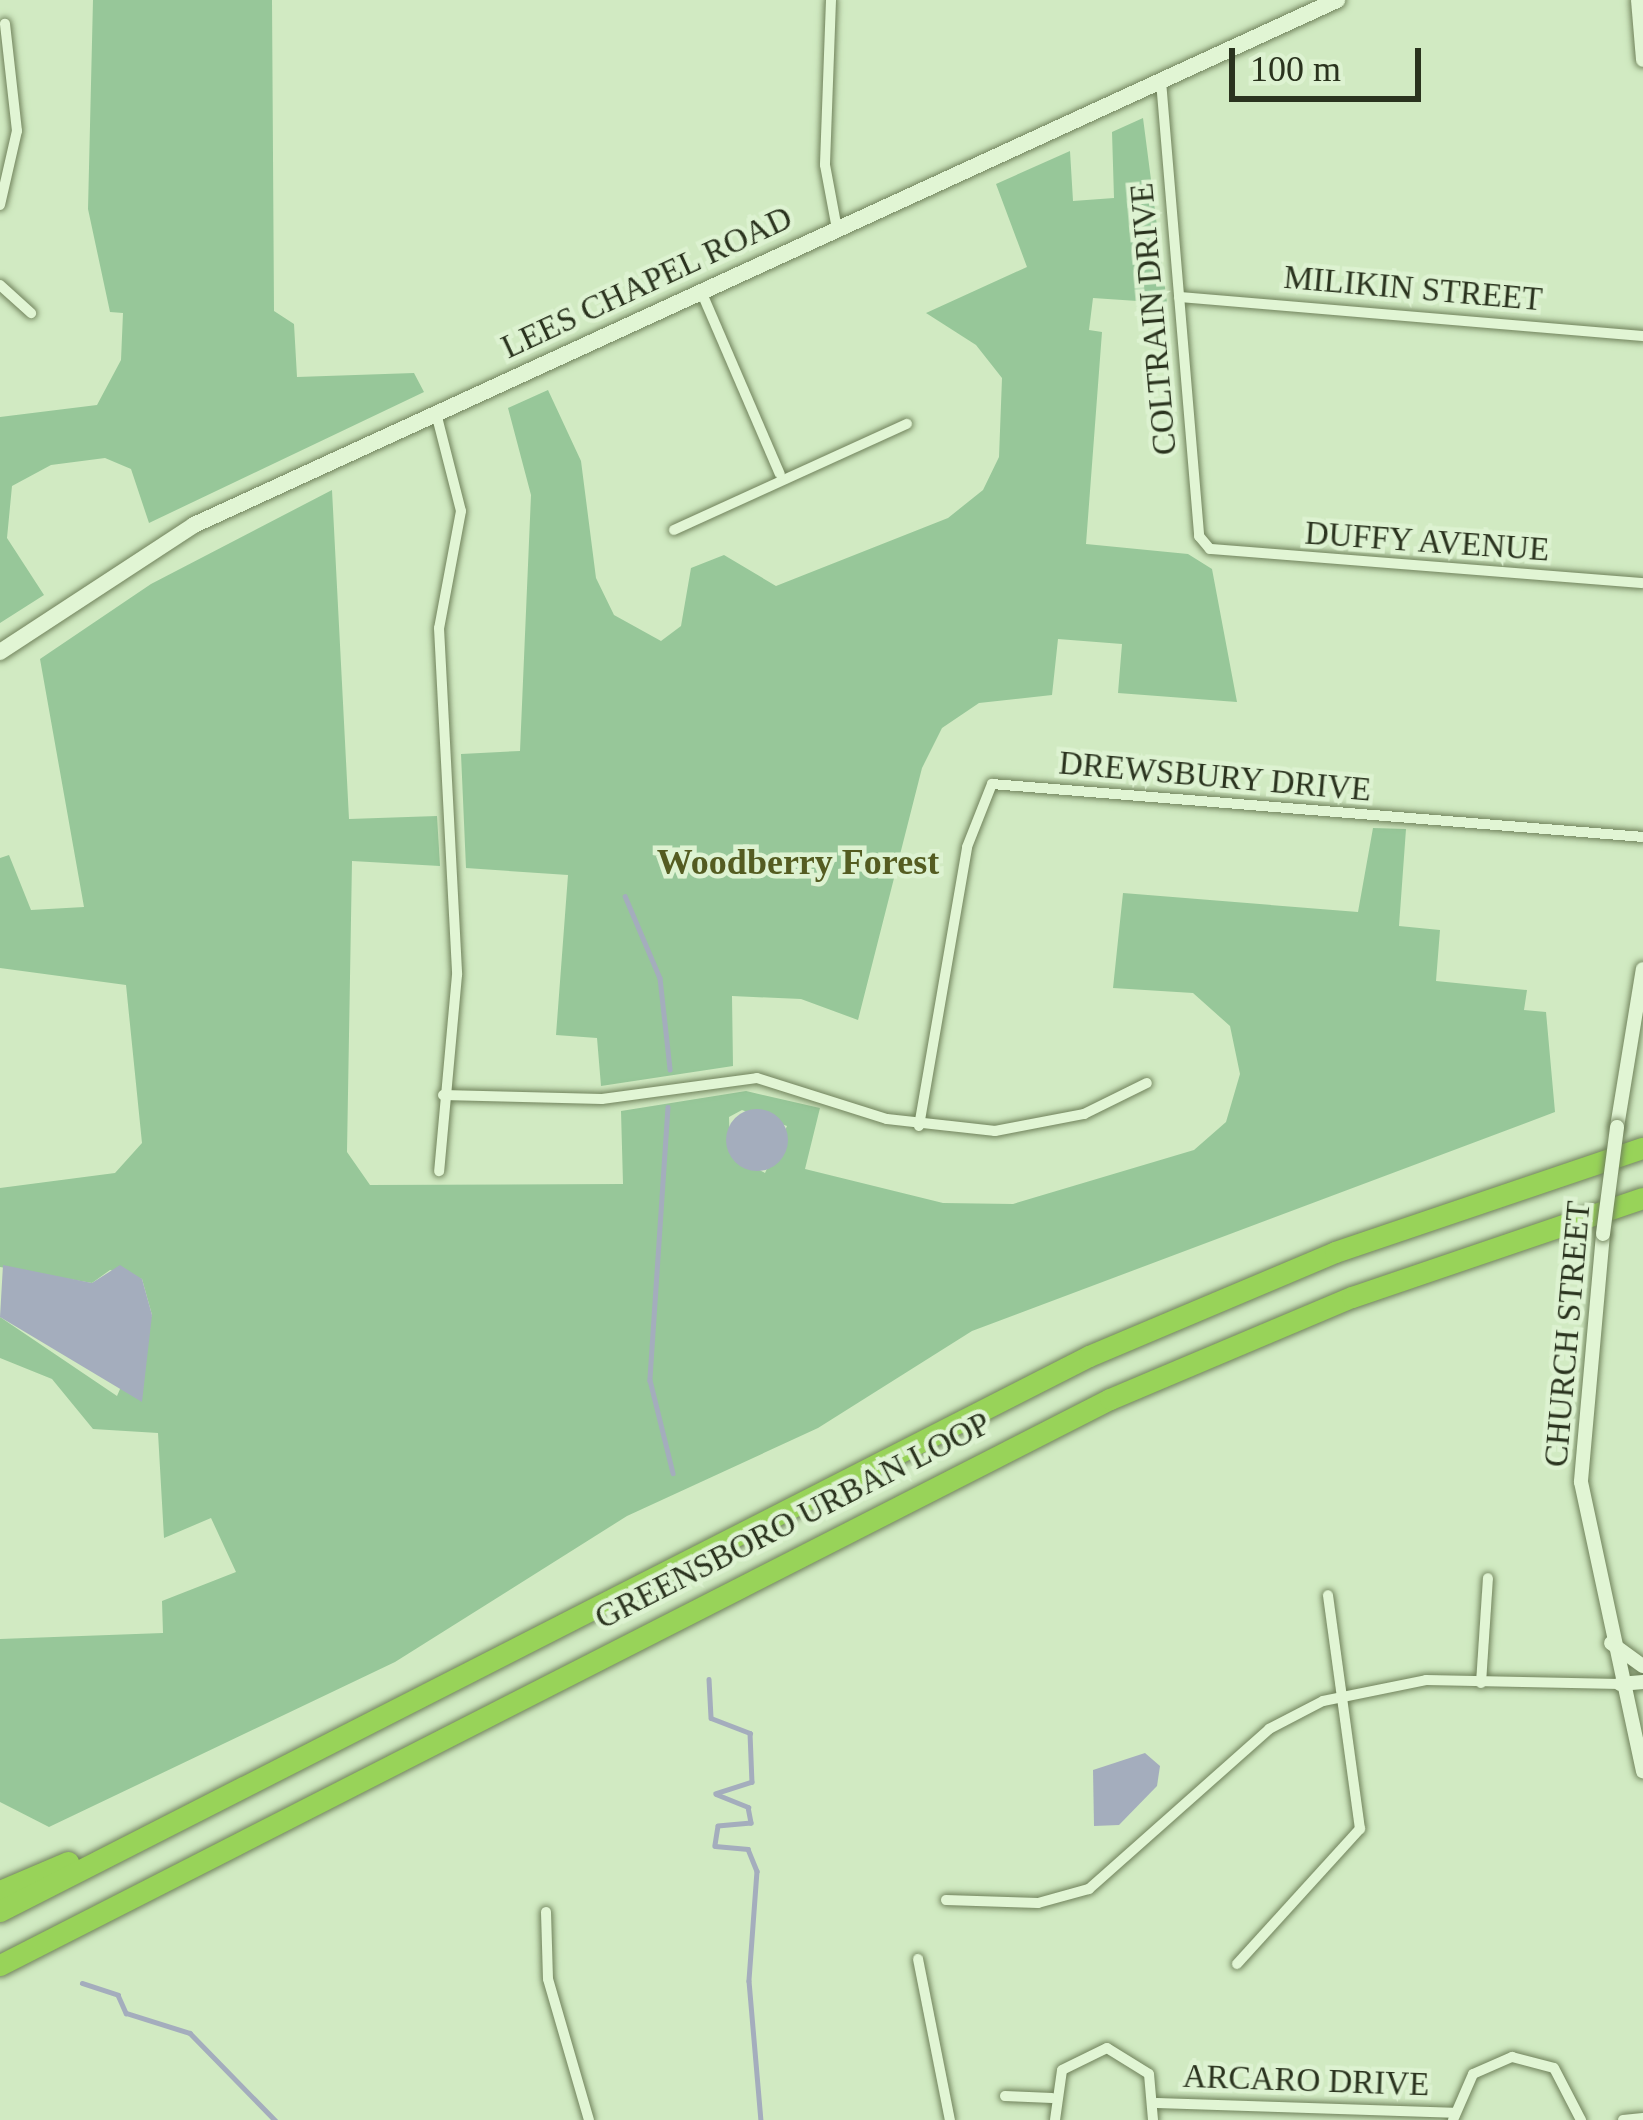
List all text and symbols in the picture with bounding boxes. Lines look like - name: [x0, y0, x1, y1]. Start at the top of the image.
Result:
- scale bar: [1235, 24, 1427, 98]
- text: 100 m: [1250, 49, 1341, 89]
- street label: COLTRAIN DRIVE: [1122, 181, 1186, 457]
- street label: LEES CHAPEL ROAD: [495, 198, 799, 368]
- street label: MILIKIN STREET: [1282, 258, 1544, 320]
- street label: DUFFY AVENUE: [1302, 514, 1552, 570]
- street label: DREWSBURY DRIVE: [1057, 744, 1373, 810]
- district label: Woodberry Forest: [657, 841, 939, 885]
- street label: CHURCH STREET: [1537, 1199, 1599, 1469]
- street label: GREENSBORO URBAN LOOP: [589, 1404, 997, 1638]
- street label: ARCARO DRIVE: [1182, 2057, 1430, 2105]

